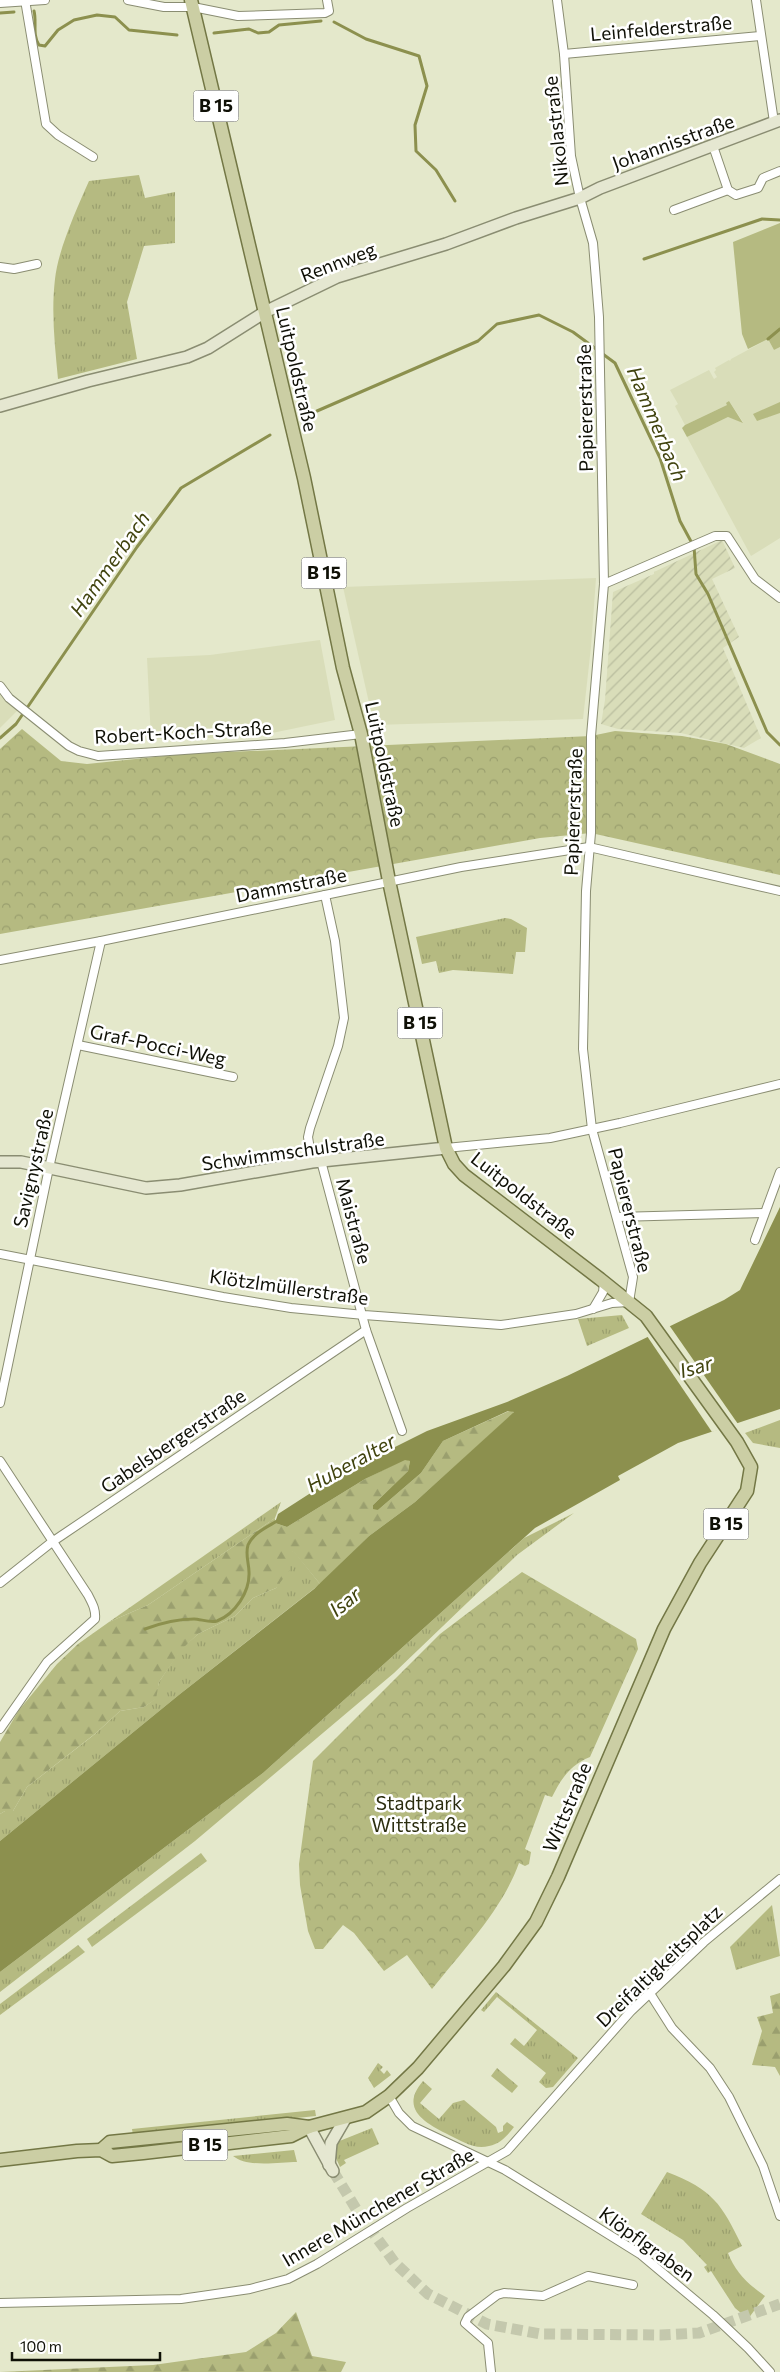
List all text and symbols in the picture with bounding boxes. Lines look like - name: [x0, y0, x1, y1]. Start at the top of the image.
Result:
- street label: Leinfelderstraße: [589, 10, 733, 45]
- street label: Nikolastraße: [538, 75, 573, 187]
- road number: B 15: [194, 90, 238, 122]
- street label: Johannisstraße: [609, 109, 737, 174]
- street label: Rennweg: [297, 237, 379, 286]
- street label: Luitpoldstraße: [272, 304, 323, 434]
- street label: Papiererstraße: [572, 344, 597, 472]
- water label: Hammerbach: [623, 363, 693, 485]
- water label: Hammerbach: [64, 506, 154, 620]
- road number: B 15: [302, 558, 346, 588]
- street label: Luitpoldstraße: [361, 699, 410, 829]
- street label: Robert-Koch-Straße: [94, 715, 272, 748]
- street label: Papiererstraße: [559, 748, 586, 876]
- street label: Dammstraße: [234, 863, 348, 907]
- road number: B 15: [398, 1008, 442, 1038]
- street label: Graf-Pocci-Weg: [88, 1019, 228, 1070]
- street label: Savignystraße: [8, 1106, 57, 1230]
- street label: Schwimmschulstraße: [200, 1126, 386, 1175]
- street label: Papiererstraße: [604, 1145, 657, 1275]
- street label: Luitpoldstraße: [467, 1146, 582, 1243]
- street label: Maistraße: [332, 1175, 377, 1266]
- street label: Klötzlmüllerstraße: [208, 1264, 370, 1309]
- water label: Isar: [676, 1350, 716, 1382]
- street label: Gabelsbergerstraße: [96, 1383, 250, 1498]
- water label: Huberalter: [302, 1427, 400, 1496]
- road number: B 15: [704, 1508, 748, 1540]
- water label: Isar: [324, 1581, 366, 1621]
- street label: Wittstraße: [537, 1759, 596, 1855]
- park label: Stadtpark Wittstraße: [371, 1791, 467, 1836]
- street label: Dreifaltigkeitsplatz: [591, 1900, 726, 2031]
- road number: B 15: [182, 2130, 228, 2160]
- street label: Innere Münchener Straße: [278, 2142, 478, 2271]
- street label: Klöpflgraben: [595, 2201, 699, 2286]
- scale bar: [12, 2330, 160, 2362]
- text: 100 m: [20, 2337, 62, 2355]

